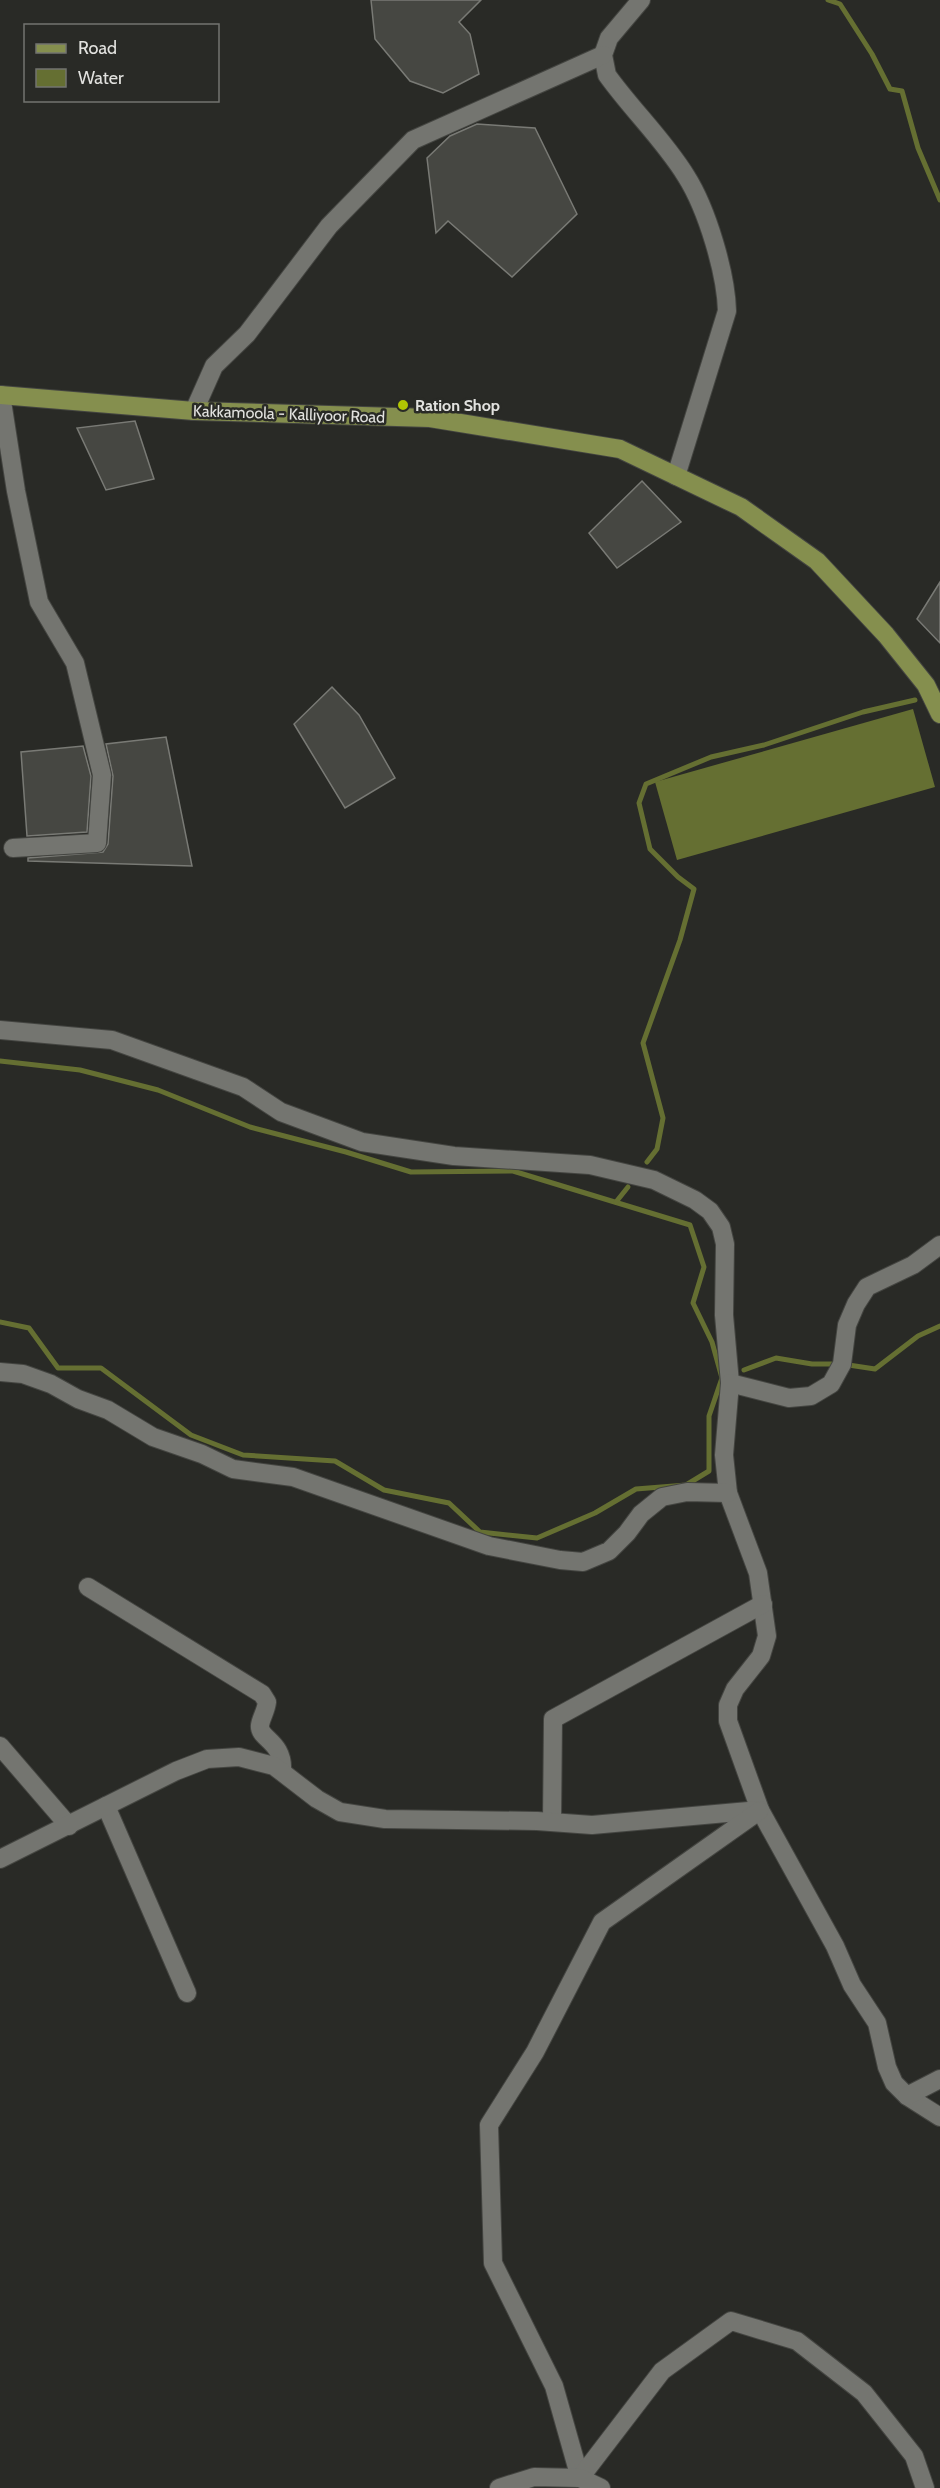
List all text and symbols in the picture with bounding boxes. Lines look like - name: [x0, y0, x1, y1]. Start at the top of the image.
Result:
- legend: [24, 24, 219, 102]
- text: Road: [78, 37, 117, 59]
- text: Water: [78, 67, 124, 89]
- place label: Ration Shop: [415, 396, 500, 415]
- marker: Ration Shop: [396, 398, 410, 412]
- street label: Kakkamoola - Kalliyoor Road: [193, 401, 385, 427]

